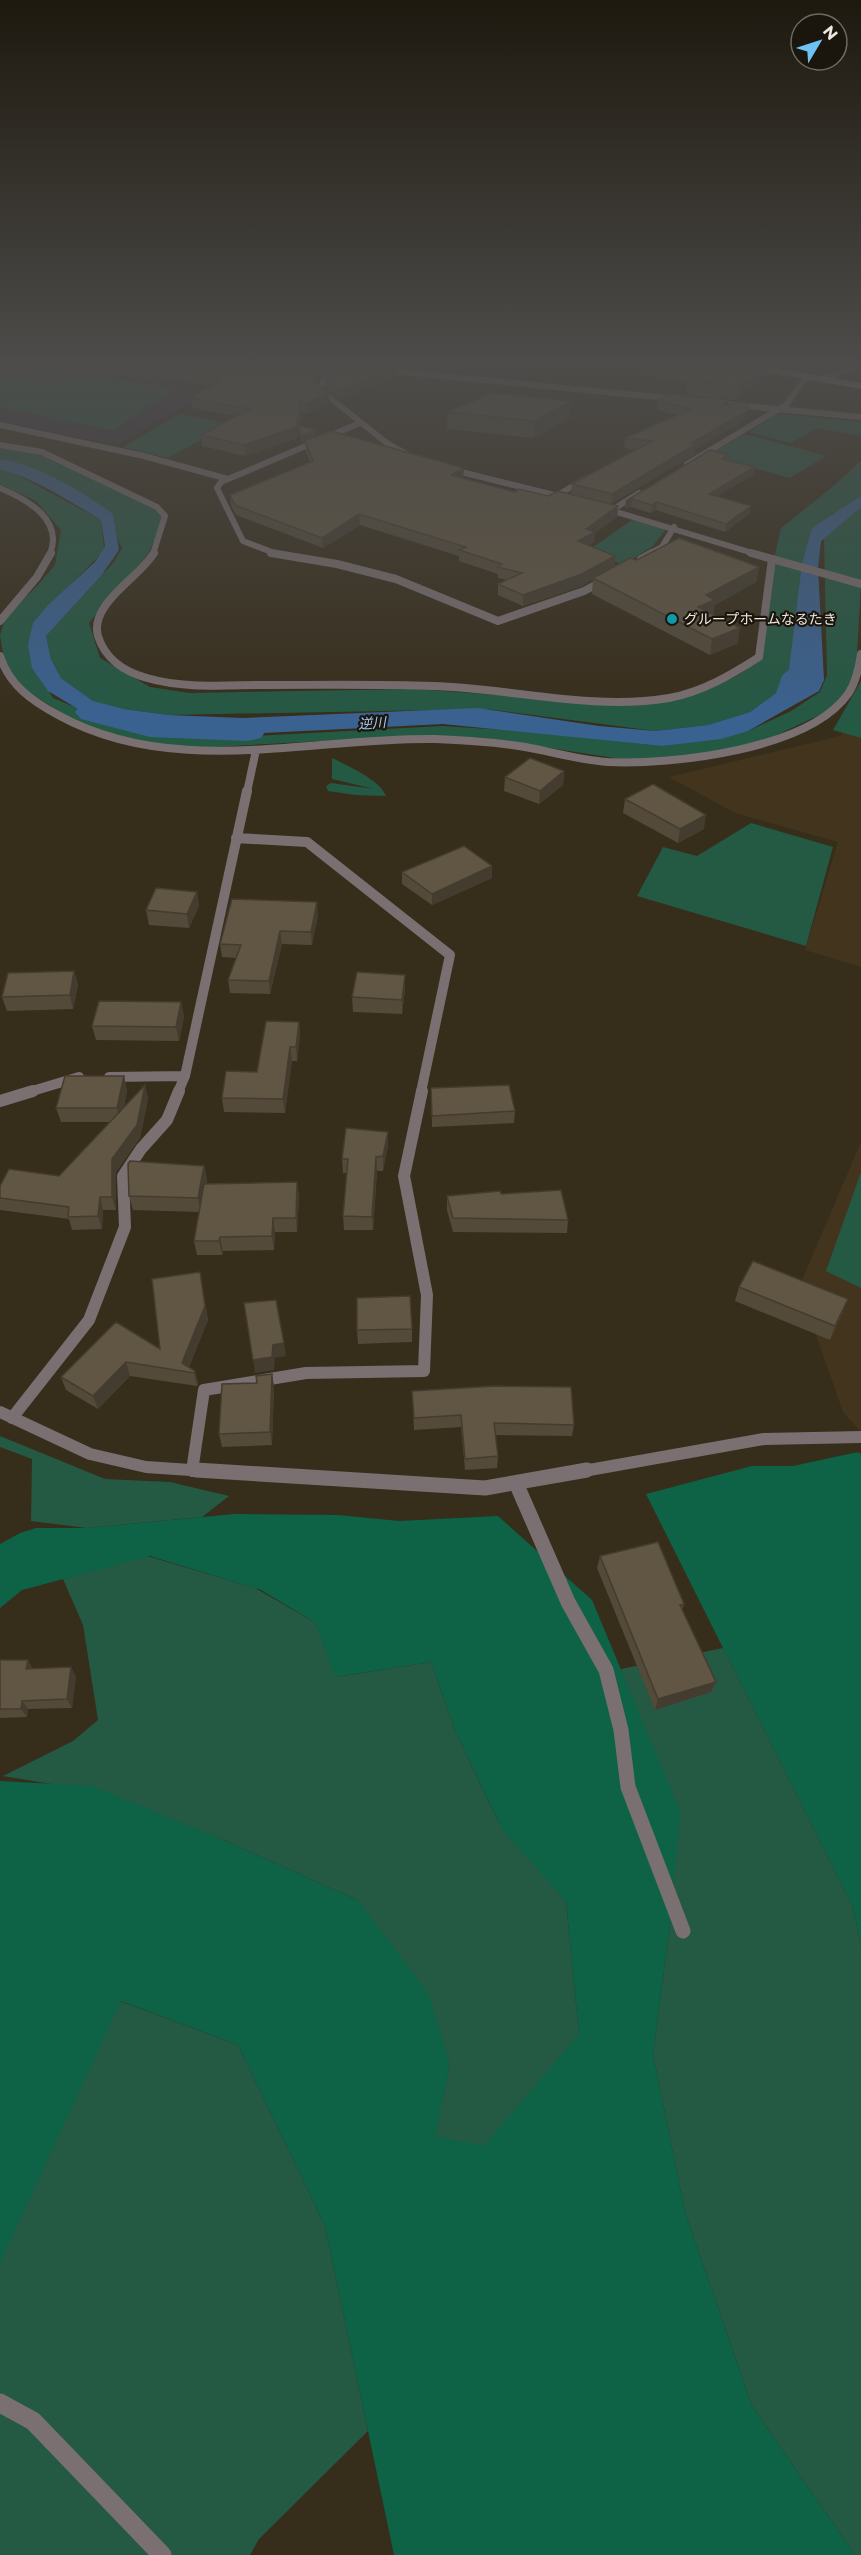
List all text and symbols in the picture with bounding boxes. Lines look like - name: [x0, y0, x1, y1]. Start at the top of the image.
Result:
- north arrow: [789, 12, 849, 72]
- text: N: [819, 22, 842, 44]
- place label: グループホームなるたき: [684, 610, 837, 628]
- marker: グループホームなるたき: [665, 612, 679, 626]
- water label: 逆川: [357, 713, 389, 733]

